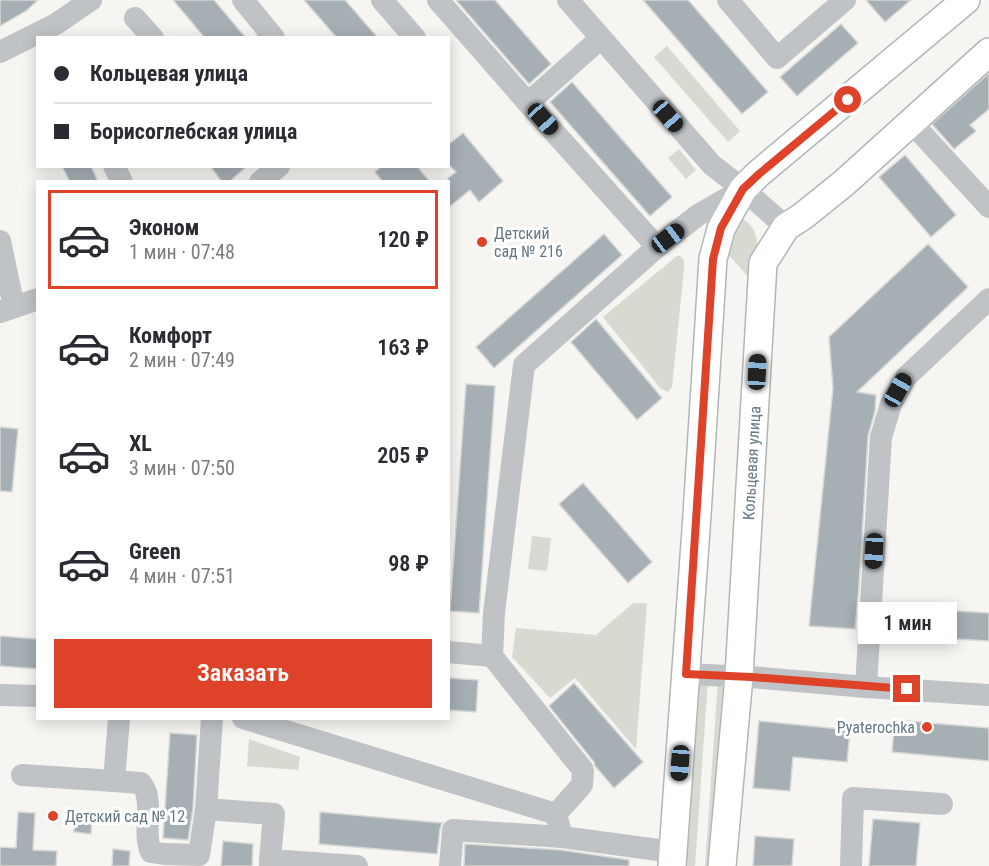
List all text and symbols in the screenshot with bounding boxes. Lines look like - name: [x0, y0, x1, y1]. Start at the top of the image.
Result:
- text: Кольцевая улица: [90, 61, 248, 86]
- route start: [834, 86, 861, 113]
- car: [649, 97, 687, 135]
- car: [524, 100, 562, 138]
- text: Борисоглебская улица: [90, 119, 297, 144]
- icon: car: [57, 213, 111, 267]
- text: Эконом: [129, 215, 199, 240]
- car: [648, 220, 688, 256]
- place label: Детский сад № 216: [494, 224, 563, 261]
- text: 120 ₽: [377, 227, 429, 252]
- marker: Детский сад № 216: [475, 235, 489, 249]
- text: 1 мин · 07:48: [129, 240, 235, 264]
- icon: car: [57, 321, 111, 375]
- text: Комфорт: [129, 323, 212, 348]
- text: 163 ₽: [377, 335, 429, 360]
- text: 2 мин · 07:49: [129, 348, 235, 372]
- car: [747, 354, 767, 390]
- car: [881, 370, 915, 410]
- street label: Кольцевая улица: [739, 406, 764, 521]
- icon: car: [57, 429, 111, 483]
- text: XL: [129, 431, 152, 456]
- text: 205 ₽: [377, 443, 429, 468]
- text: 3 мин · 07:50: [129, 456, 235, 480]
- car: [864, 533, 884, 569]
- icon: car: [57, 537, 111, 591]
- text: Green: [129, 539, 181, 564]
- text: 98 ₽: [388, 551, 429, 576]
- text: 4 мин · 07:51: [129, 564, 235, 588]
- callout: 1 мин: [858, 602, 956, 644]
- text: 1 мин: [884, 611, 931, 635]
- button: Заказать: [54, 639, 432, 708]
- route end: [893, 675, 920, 702]
- place label: Pyaterochka: [837, 718, 915, 737]
- marker: Pyaterochka: [920, 720, 934, 734]
- car: [670, 744, 690, 782]
- place label: Детский сад № 12: [65, 807, 185, 826]
- marker: Детский сад № 12: [46, 809, 60, 823]

